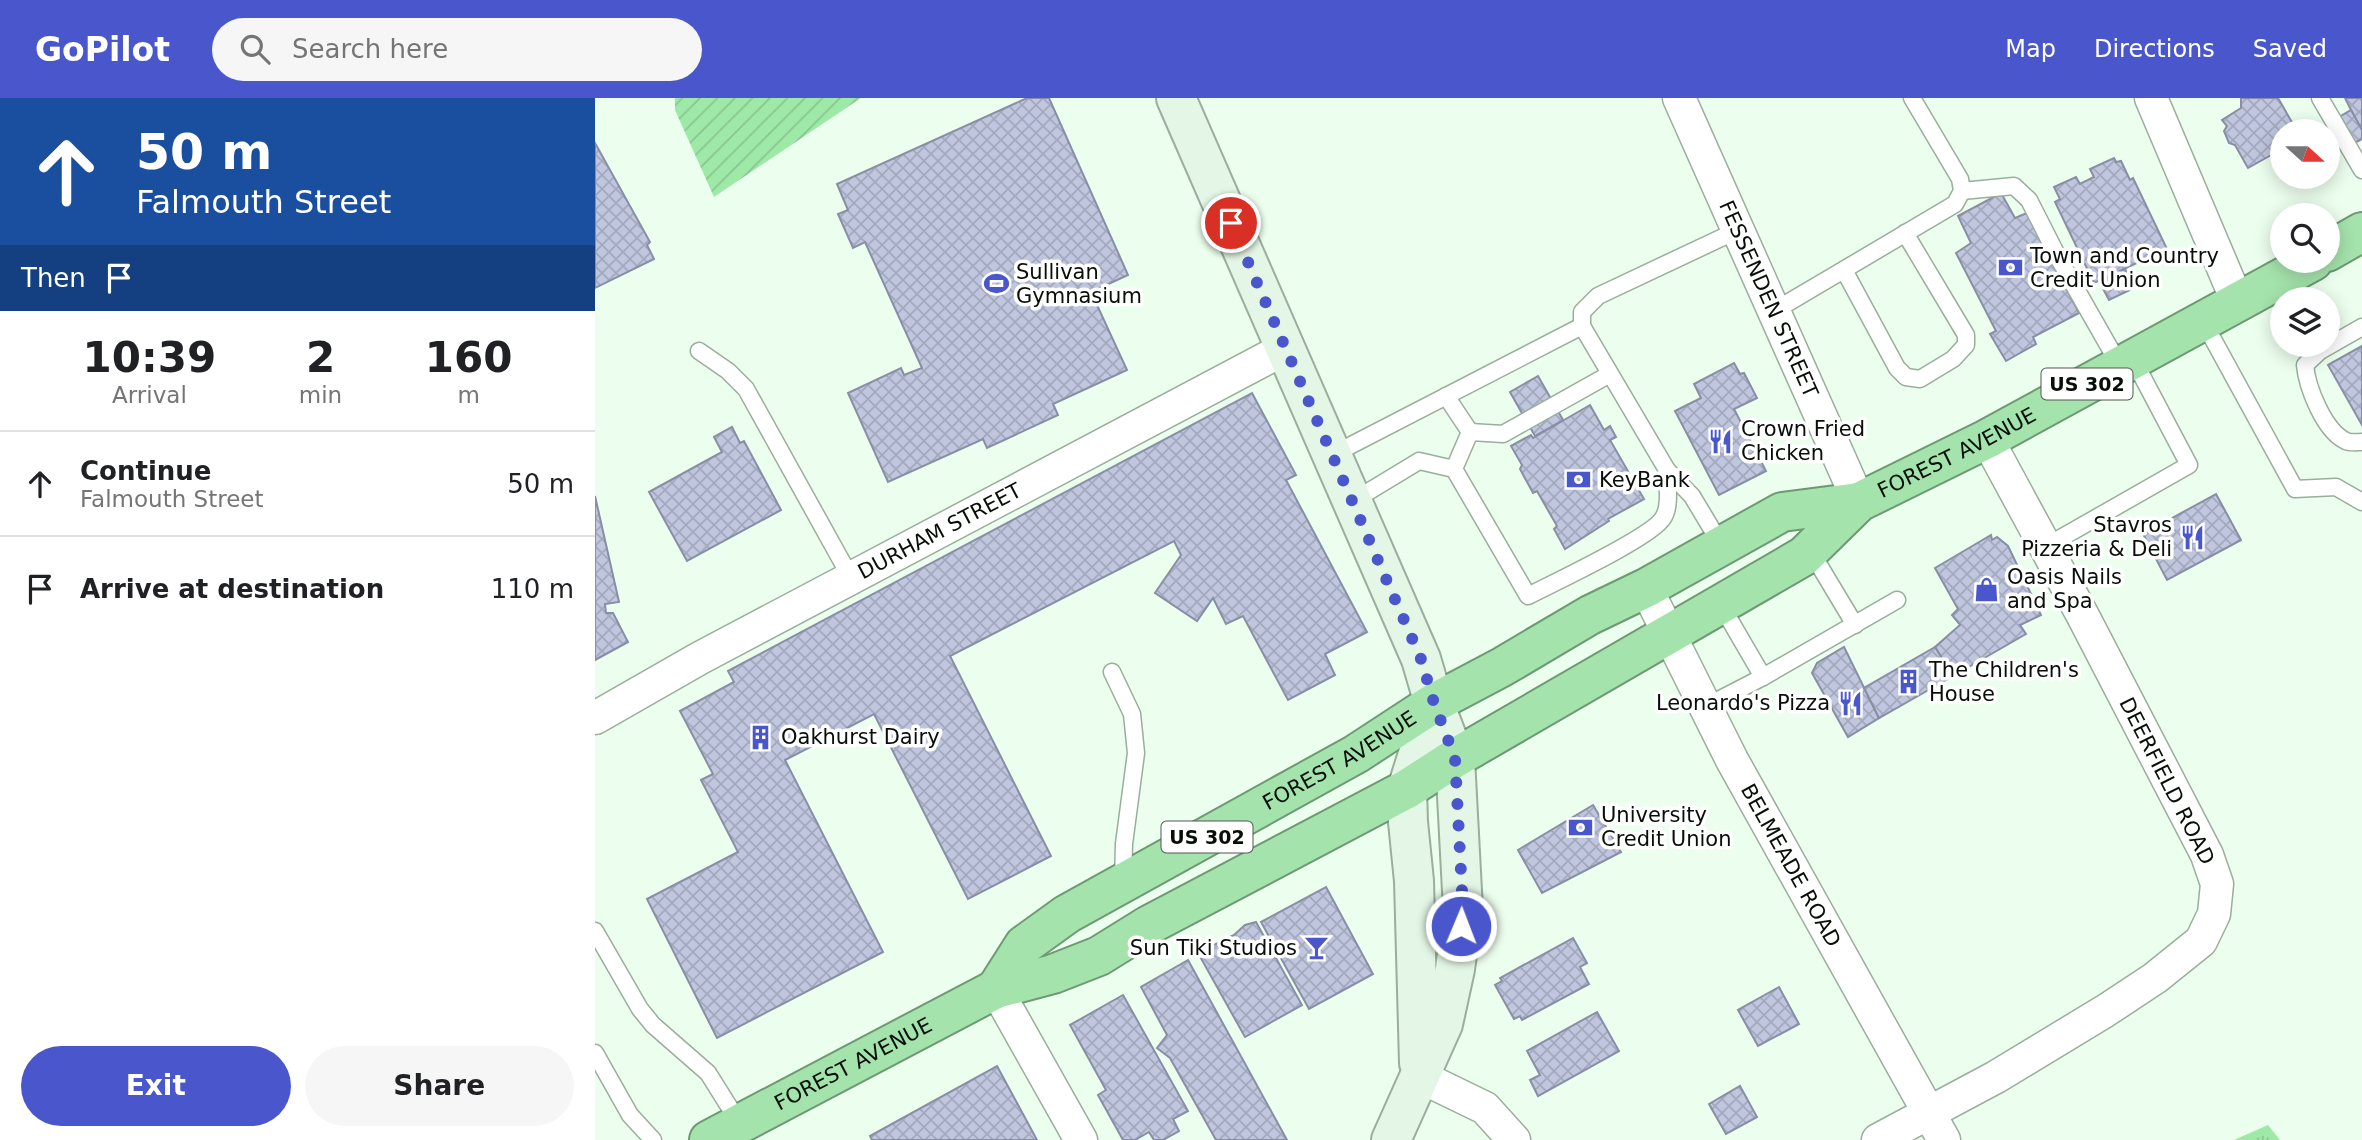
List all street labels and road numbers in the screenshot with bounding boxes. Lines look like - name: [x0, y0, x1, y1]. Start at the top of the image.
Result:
- street label: FESSENDEN STREET: [1714, 197, 1823, 401]
- road number: US 302: [2041, 368, 2133, 400]
- street label: FOREST AVENUE: [1874, 403, 2040, 503]
- street label: DURHAM STREET: [854, 478, 1025, 584]
- street label: DEERFIELD ROAD: [2114, 693, 2220, 869]
- street label: FOREST AVENUE: [1259, 706, 1421, 815]
- street label: BELMEADE ROAD: [1736, 780, 1846, 951]
- road number: US 302: [1161, 822, 1253, 852]
- street label: FOREST AVENUE: [770, 1013, 936, 1115]

